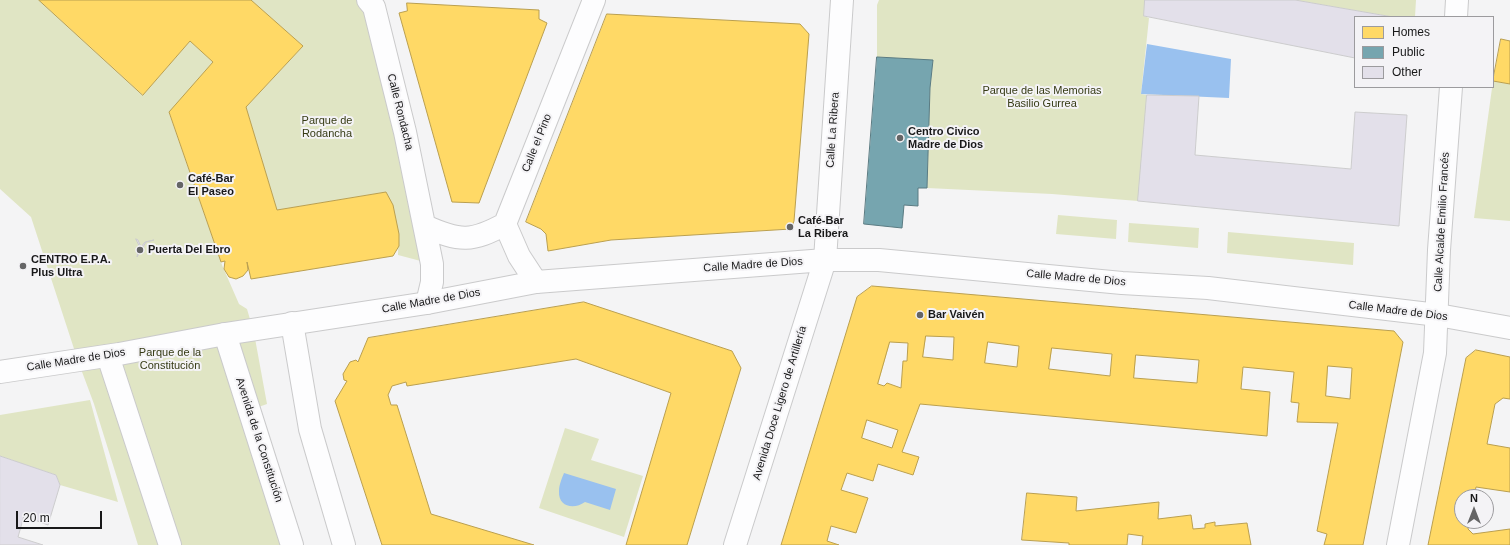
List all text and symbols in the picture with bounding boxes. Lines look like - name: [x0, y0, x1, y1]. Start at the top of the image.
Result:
- legend: [1354, 16, 1494, 88]
- text: Homes: [1392, 25, 1430, 39]
- text: Public: [1392, 45, 1425, 59]
- text: Other: [1392, 65, 1422, 79]
- street label: Calle Rondacha: [384, 72, 416, 152]
- park label: Parque de las Memorias Basilio Gurrea: [982, 84, 1102, 110]
- street label: Calle La Ribera: [824, 92, 842, 168]
- street label: Calle el Pino: [519, 112, 555, 174]
- park label: Parque de Rodancha: [302, 114, 352, 140]
- place label: Centro Civico Madre de Dios: [908, 125, 983, 151]
- marker: Centro Civico Madre de Dios: [895, 133, 905, 143]
- street label: Calle Alcalde Emilio Francés: [1432, 152, 1452, 292]
- place label: Café-Bar El Paseo: [188, 172, 234, 198]
- marker: Café-Bar El Paseo: [175, 180, 185, 190]
- place label: Café-Bar La Ribera: [798, 214, 848, 240]
- marker: Café-Bar La Ribera: [785, 222, 795, 232]
- place label: Puerta Del Ebro: [148, 243, 231, 257]
- marker: Puerta Del Ebro: [135, 245, 145, 255]
- place label: CENTRO E.P.A. Plus Ultra: [31, 253, 111, 279]
- street label: Calle Madre de Dios: [703, 255, 803, 275]
- marker: CENTRO E.P.A. Plus Ultra: [18, 261, 28, 271]
- street label: Calle Madre de Dios: [1026, 267, 1126, 289]
- street label: Calle Madre de Dios: [381, 286, 481, 316]
- street label: Calle Madre de Dios: [1348, 298, 1448, 324]
- place label: Bar Vaivén: [928, 308, 984, 322]
- marker: Bar Vaivén: [915, 310, 925, 320]
- street label: Avenida Doce Ligero de Artillería: [750, 324, 810, 482]
- street label: Calle Madre de Dios: [26, 346, 126, 374]
- park label: Parque de la Constitución: [139, 346, 201, 372]
- street label: Avenida de la Constitución: [233, 376, 285, 504]
- north arrow: [1454, 489, 1494, 529]
- text: N: [1470, 492, 1478, 504]
- scale bar: [18, 503, 104, 529]
- text: 20 m: [23, 511, 50, 525]

